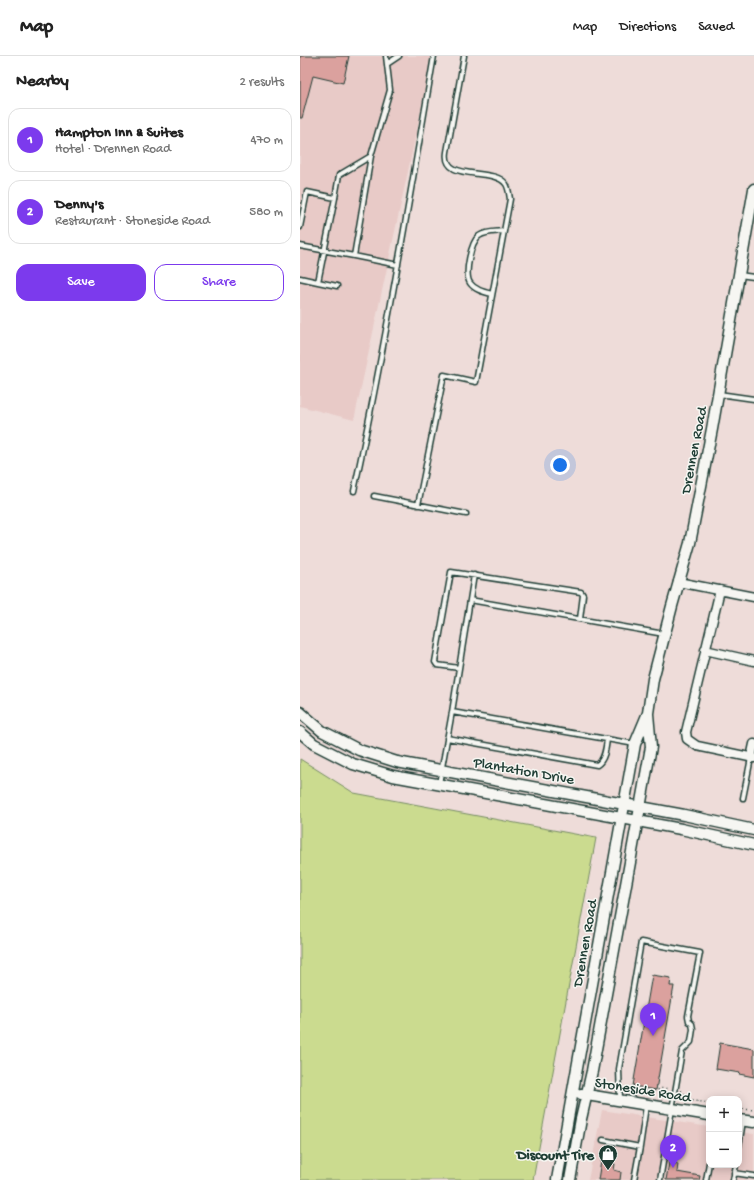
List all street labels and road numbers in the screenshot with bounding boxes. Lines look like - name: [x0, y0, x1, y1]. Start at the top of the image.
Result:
- street label: Drennen Road: [678, 404, 712, 496]
- street label: Plantation Drive: [471, 754, 576, 790]
- street label: Drennen Road: [569, 897, 603, 989]
- street label: Stoneside Road: [593, 1074, 693, 1108]

